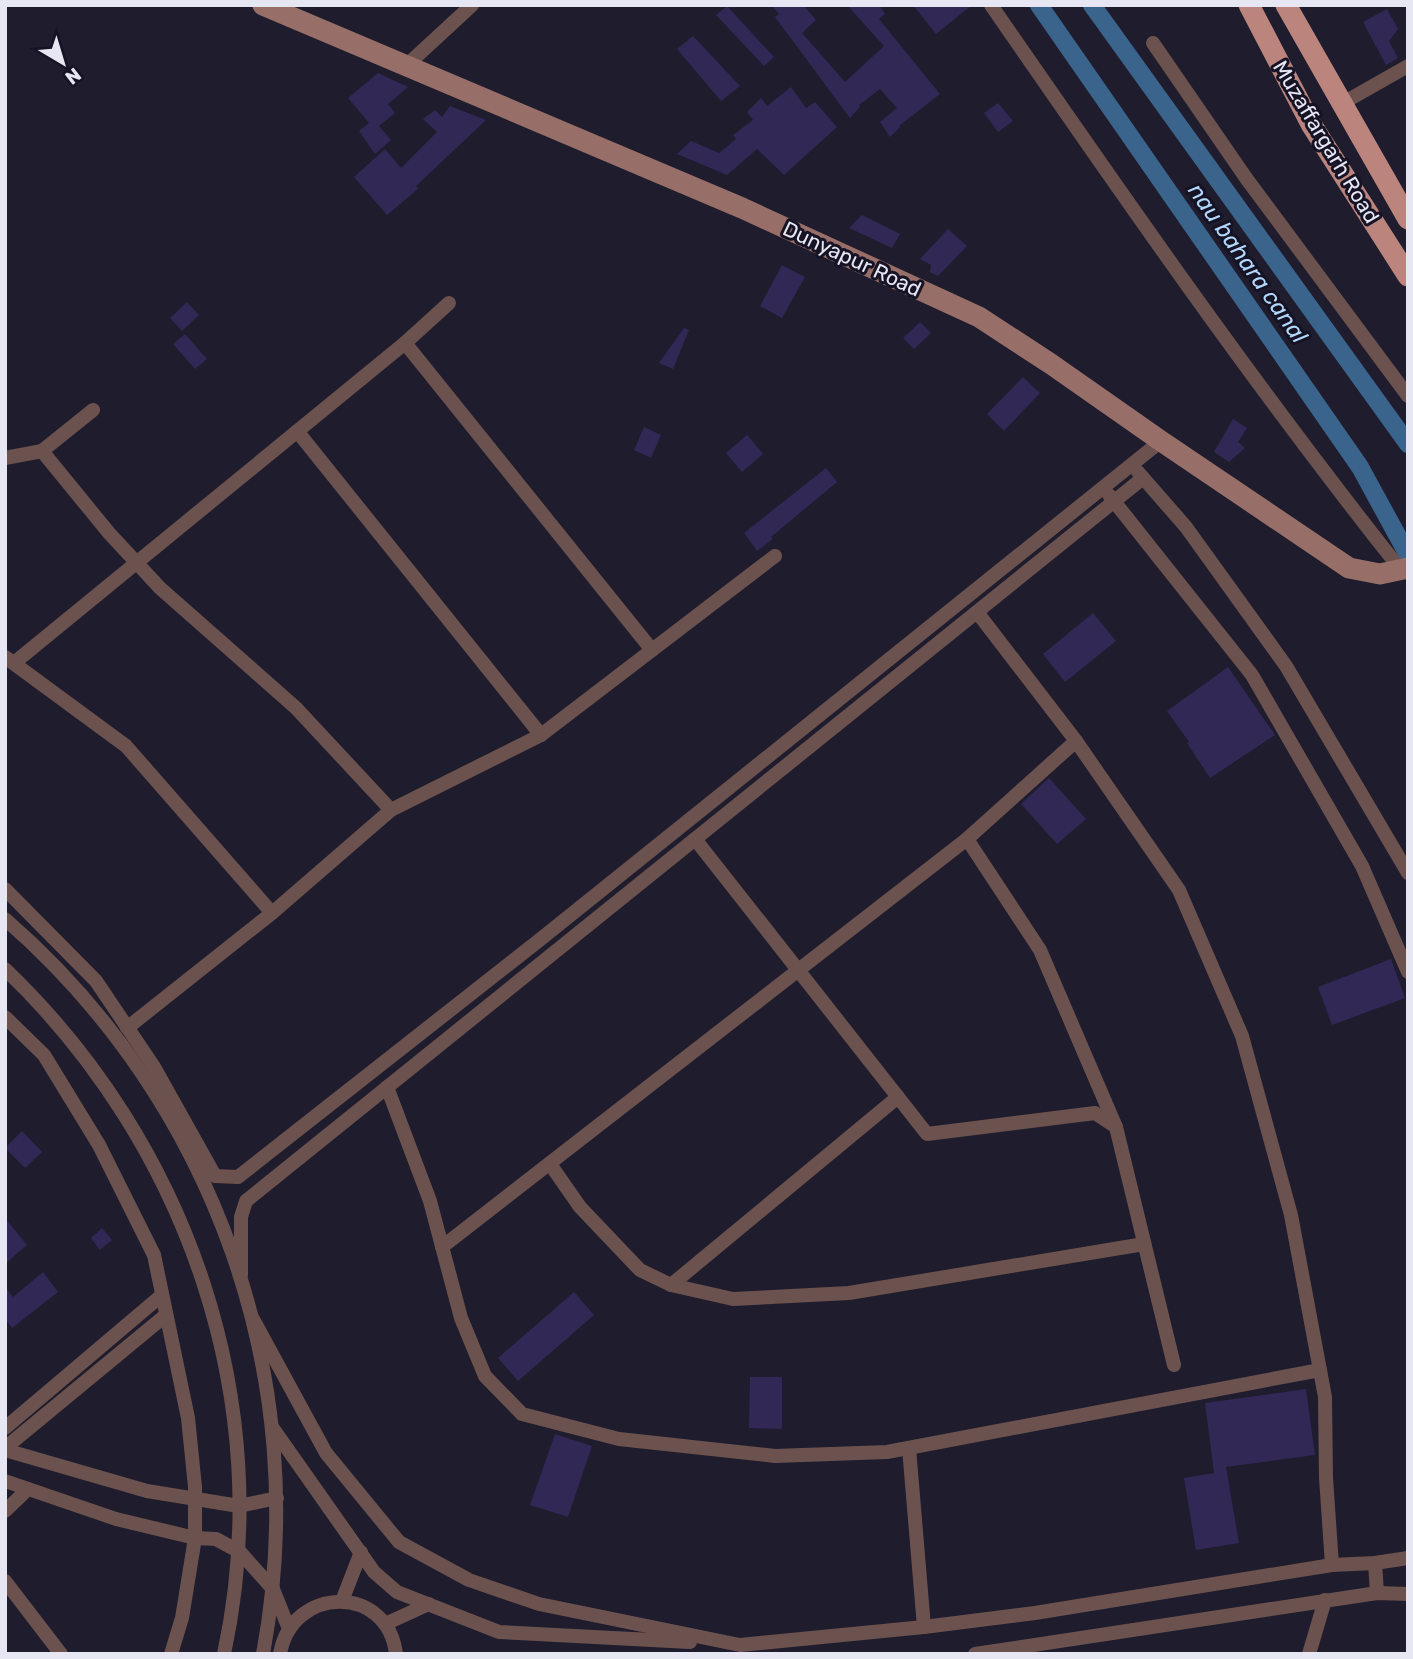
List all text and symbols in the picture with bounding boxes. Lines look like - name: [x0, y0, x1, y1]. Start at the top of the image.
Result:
- north arrow: [28, 28, 98, 98]
- street label: Muzaffargarh Road: [1268, 56, 1385, 227]
- text: N: [61, 63, 86, 89]
- water label: nau bahara canal: [1182, 178, 1314, 349]
- street label: Dunyapur Road: [779, 216, 925, 302]

